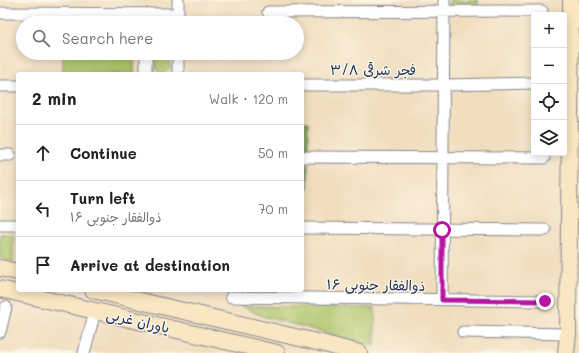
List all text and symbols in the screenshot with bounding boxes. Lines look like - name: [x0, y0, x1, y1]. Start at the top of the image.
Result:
- map controls: [531, 12, 567, 156]
- button: +: [531, 12, 567, 48]
- search box: [16, 16, 304, 60]
- icon: search: [30, 27, 52, 49]
- text: Search here: [62, 28, 153, 48]
- button: −: [531, 48, 567, 84]
- street label: ۳/۸ فجر شرقی: [330, 60, 416, 79]
- button: locate: [531, 84, 567, 120]
- text: 2 min: [32, 87, 77, 109]
- text: Walk · 120 m: [209, 90, 288, 107]
- button: layers: [531, 120, 567, 156]
- icon: ahead: [32, 142, 54, 164]
- text: Continue: [70, 143, 137, 163]
- text: 50 m: [258, 144, 288, 161]
- text: Turn left: [70, 188, 135, 208]
- icon: left: [32, 198, 54, 220]
- text: 70 m: [258, 200, 288, 217]
- text: ۱۶ ذوالفقار جنوبی: [70, 208, 162, 225]
- route start: [433, 221, 451, 239]
- icon: arrive: [32, 254, 54, 276]
- text: Arrive at destination: [70, 255, 230, 275]
- street label: ۱۶ ذوالفقار جنوبی: [327, 274, 425, 296]
- route end: [536, 292, 554, 310]
- street label: یاوران غربی: [104, 304, 172, 338]

